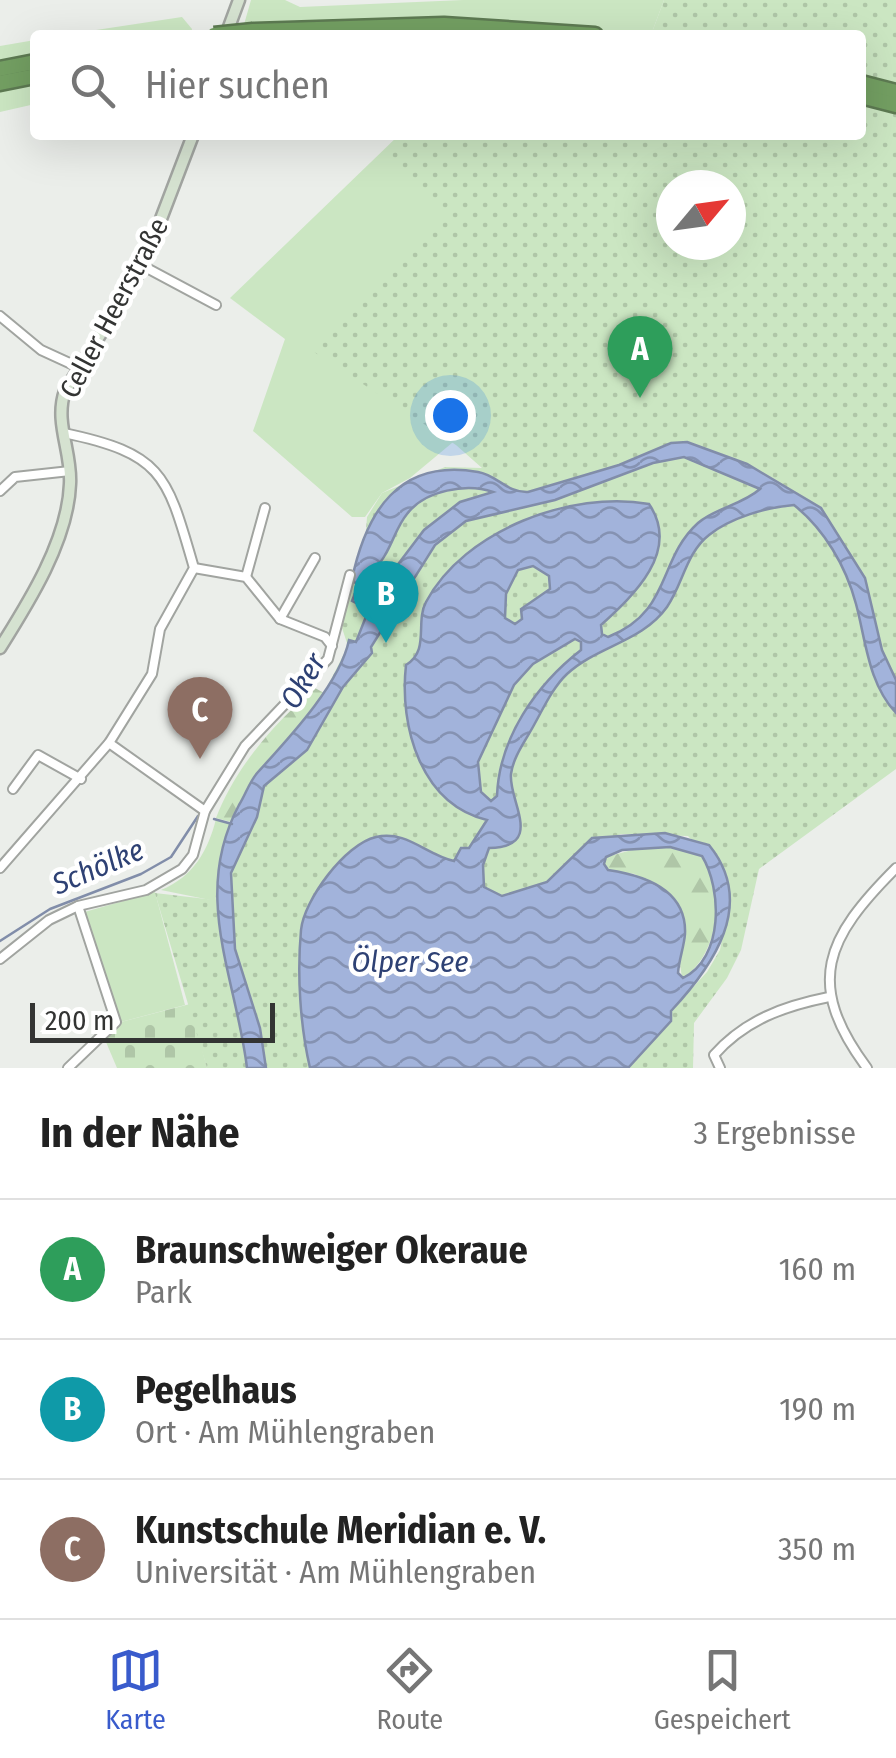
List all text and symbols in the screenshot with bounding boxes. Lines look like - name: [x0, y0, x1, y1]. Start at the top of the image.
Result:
- search box: [30, 30, 866, 140]
- icon: search: [65, 58, 120, 113]
- text: Hier suchen: [145, 62, 330, 108]
- north arrow: [656, 170, 746, 260]
- street label: Celler Heerstraße: [53, 212, 175, 404]
- pin: A: [608, 316, 672, 398]
- your location: [425, 390, 476, 441]
- pin: B: [354, 560, 418, 643]
- water label: Oker: [273, 645, 334, 715]
- pin: C: [168, 676, 232, 759]
- water label: Schölke: [46, 832, 149, 903]
- water label: Ölper See: [352, 944, 468, 980]
- scale bar: [30, 998, 275, 1042]
- text: 200 m: [45, 1004, 115, 1037]
- text: In der Nähe: [40, 1108, 240, 1158]
- text: 3 Ergebnisse: [694, 1114, 856, 1152]
- text: Braunschweiger Okeraue: [135, 1227, 528, 1273]
- text: A: [64, 1250, 81, 1288]
- text: 160 m: [779, 1250, 856, 1288]
- text: Park: [135, 1273, 192, 1311]
- text: Pegelhaus: [135, 1367, 297, 1413]
- text: B: [64, 1390, 81, 1428]
- text: 190 m: [779, 1390, 856, 1428]
- text: Ort · Am Mühlengraben: [135, 1413, 435, 1451]
- text: Kunstschule Meridian e. V.: [135, 1507, 546, 1553]
- text: C: [64, 1530, 81, 1568]
- text: 350 m: [778, 1530, 856, 1568]
- text: Universität · Am Mühlengraben: [135, 1553, 536, 1591]
- tab: Karte: [105, 1643, 166, 1736]
- tab: Route: [376, 1643, 443, 1736]
- tab: Gespeichert: [654, 1643, 791, 1736]

